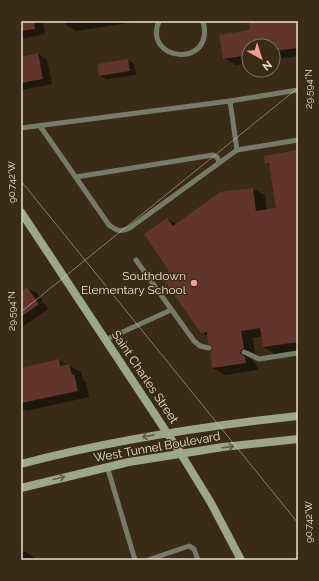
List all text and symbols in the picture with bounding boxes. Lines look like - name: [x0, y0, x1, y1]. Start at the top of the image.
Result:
- north arrow: [241, 38, 281, 78]
- text: N: [260, 58, 274, 73]
- text: 29.594°N: [303, 69, 314, 109]
- text: 90.742°W: [6, 160, 17, 203]
- place label: Southdown Elementary School: [81, 269, 187, 297]
- marker: Southdown Elementary School: [189, 278, 199, 288]
- text: 29.594°N: [6, 291, 17, 331]
- street label: Saint Charles Street: [109, 328, 181, 426]
- street label: West Tunnel Boulevard: [93, 429, 221, 465]
- one-way arrow: [142, 432, 155, 440]
- one-way arrow: [221, 443, 234, 451]
- one-way arrow: [52, 474, 65, 482]
- text: 90.742°W: [303, 500, 314, 543]

